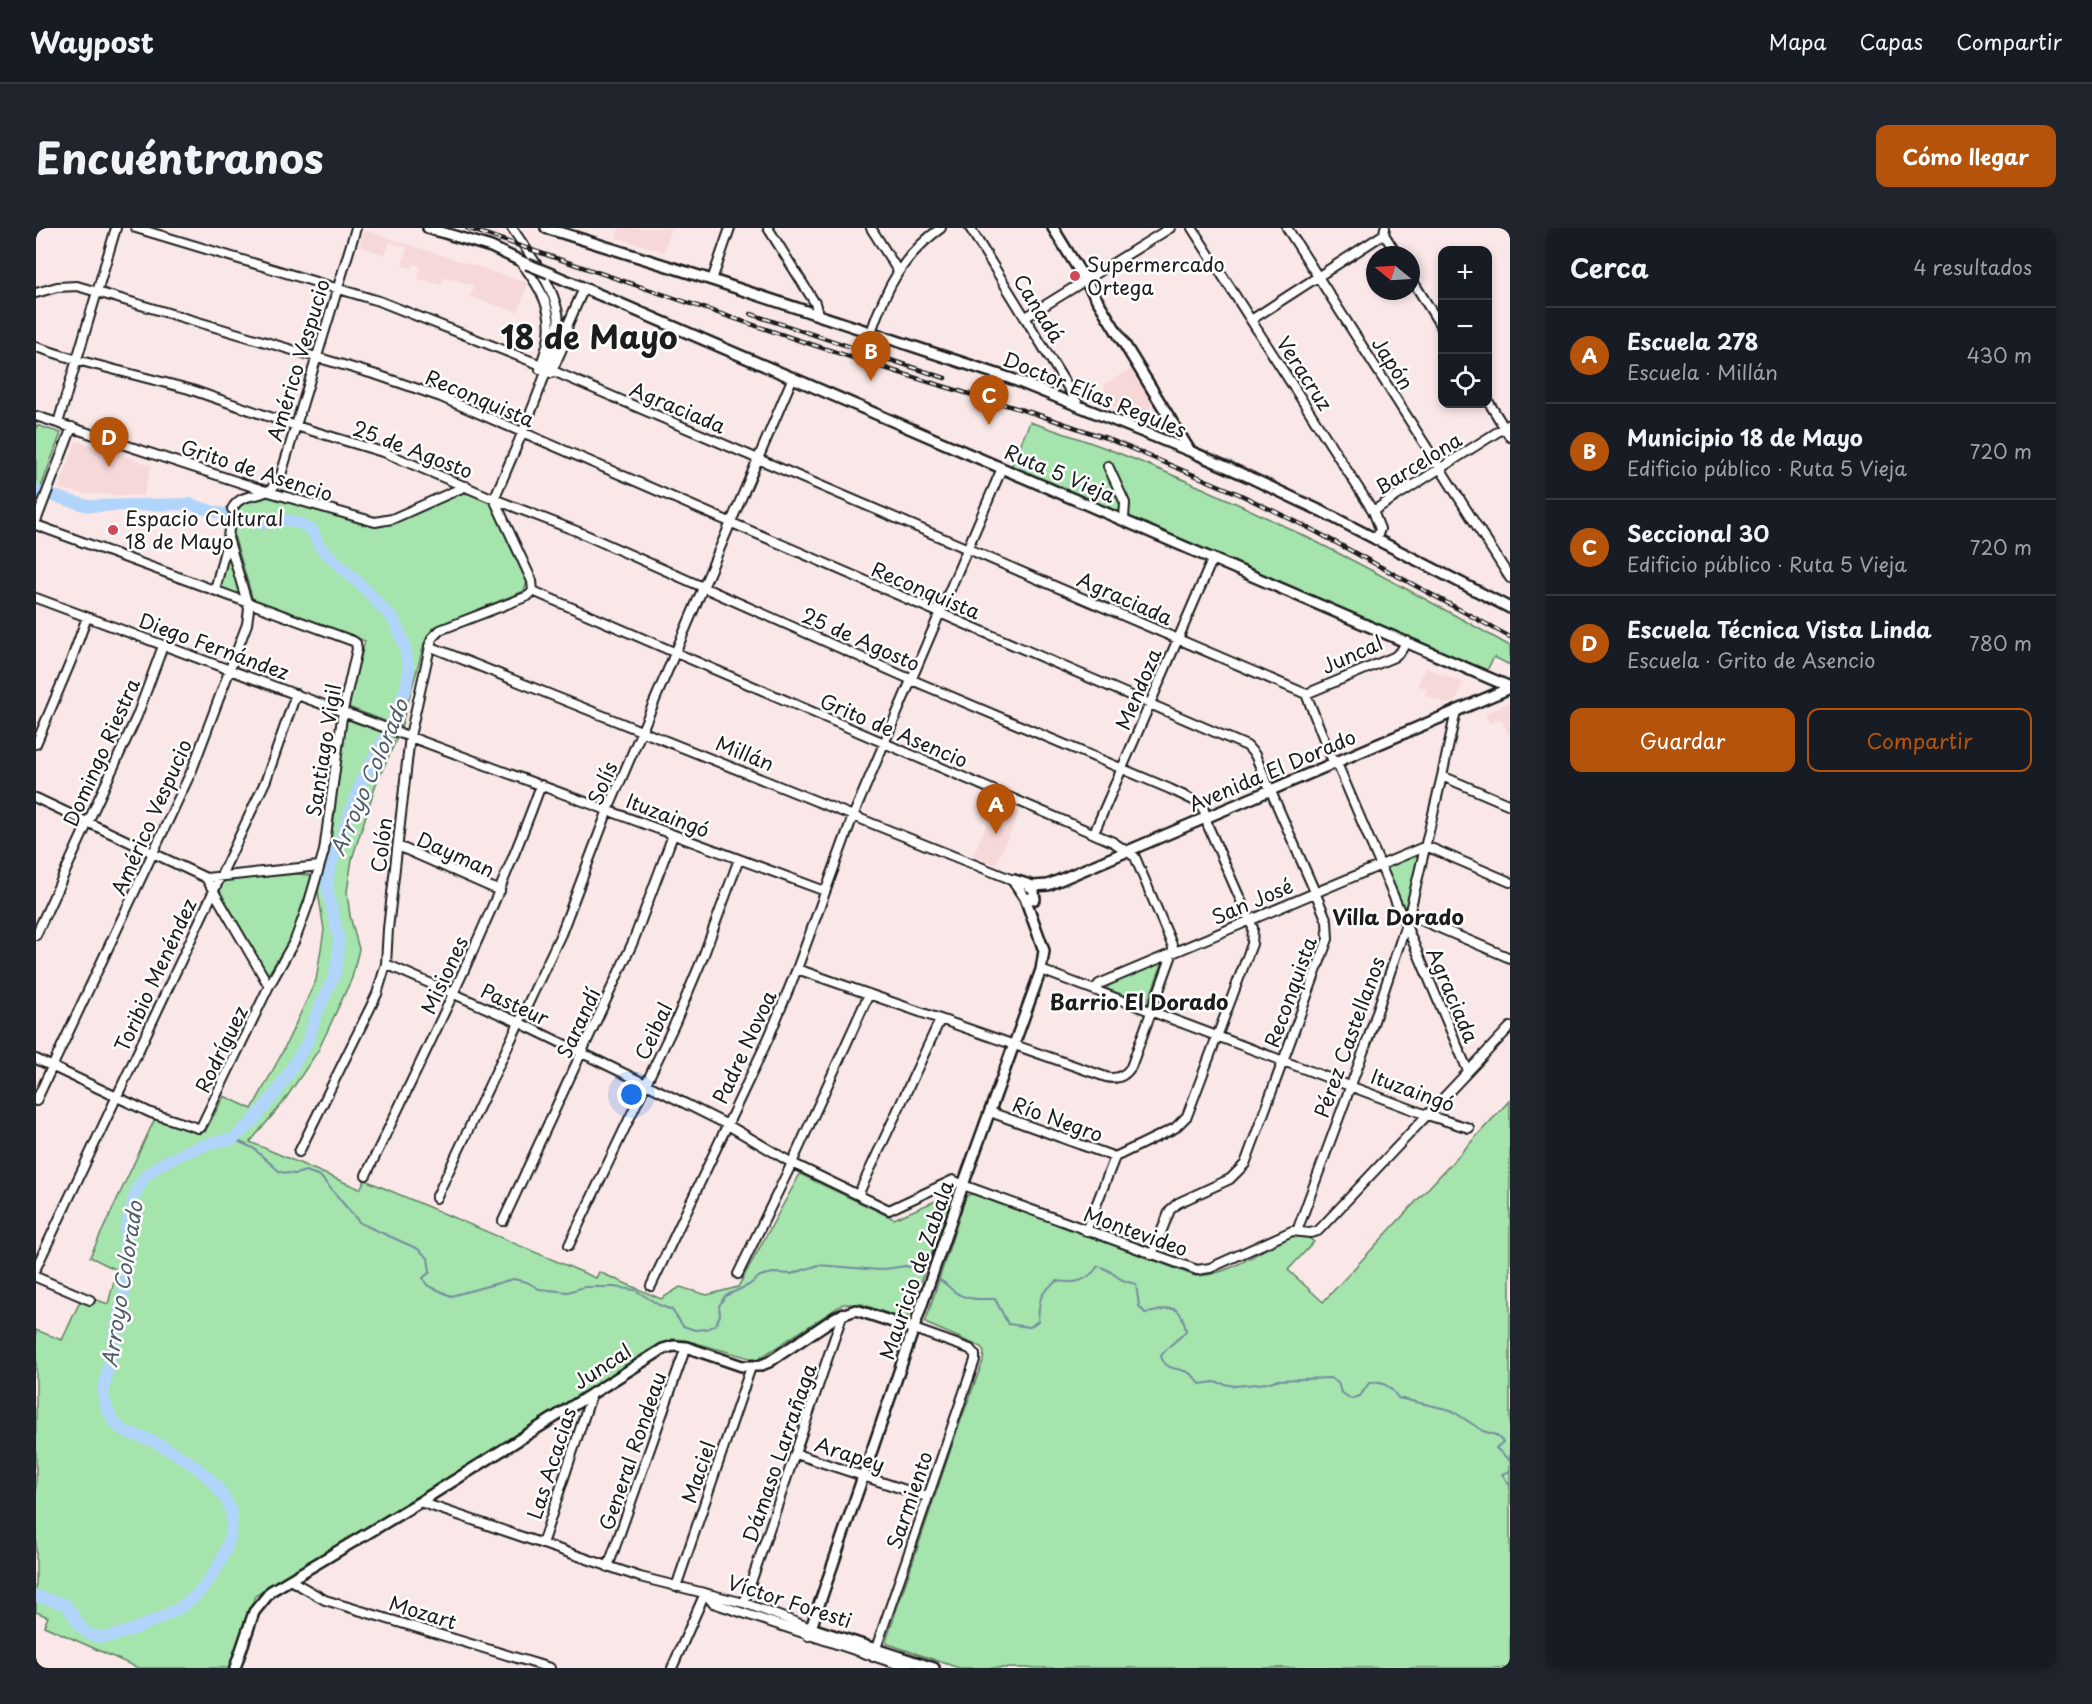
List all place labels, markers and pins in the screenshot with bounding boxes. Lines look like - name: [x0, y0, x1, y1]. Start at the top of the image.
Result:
- place label: Supermercado Ortega: [1087, 249, 1225, 302]
- marker: Supermercado Ortega: [1068, 269, 1082, 283]
- pin: B: [852, 332, 890, 381]
- pin: C: [970, 376, 1008, 425]
- pin: D: [90, 418, 128, 467]
- place label: Espacio Cultural 18 de Mayo: [125, 503, 283, 556]
- marker: Espacio Cultural 18 de Mayo: [106, 523, 120, 537]
- pin: A: [976, 784, 1016, 834]

